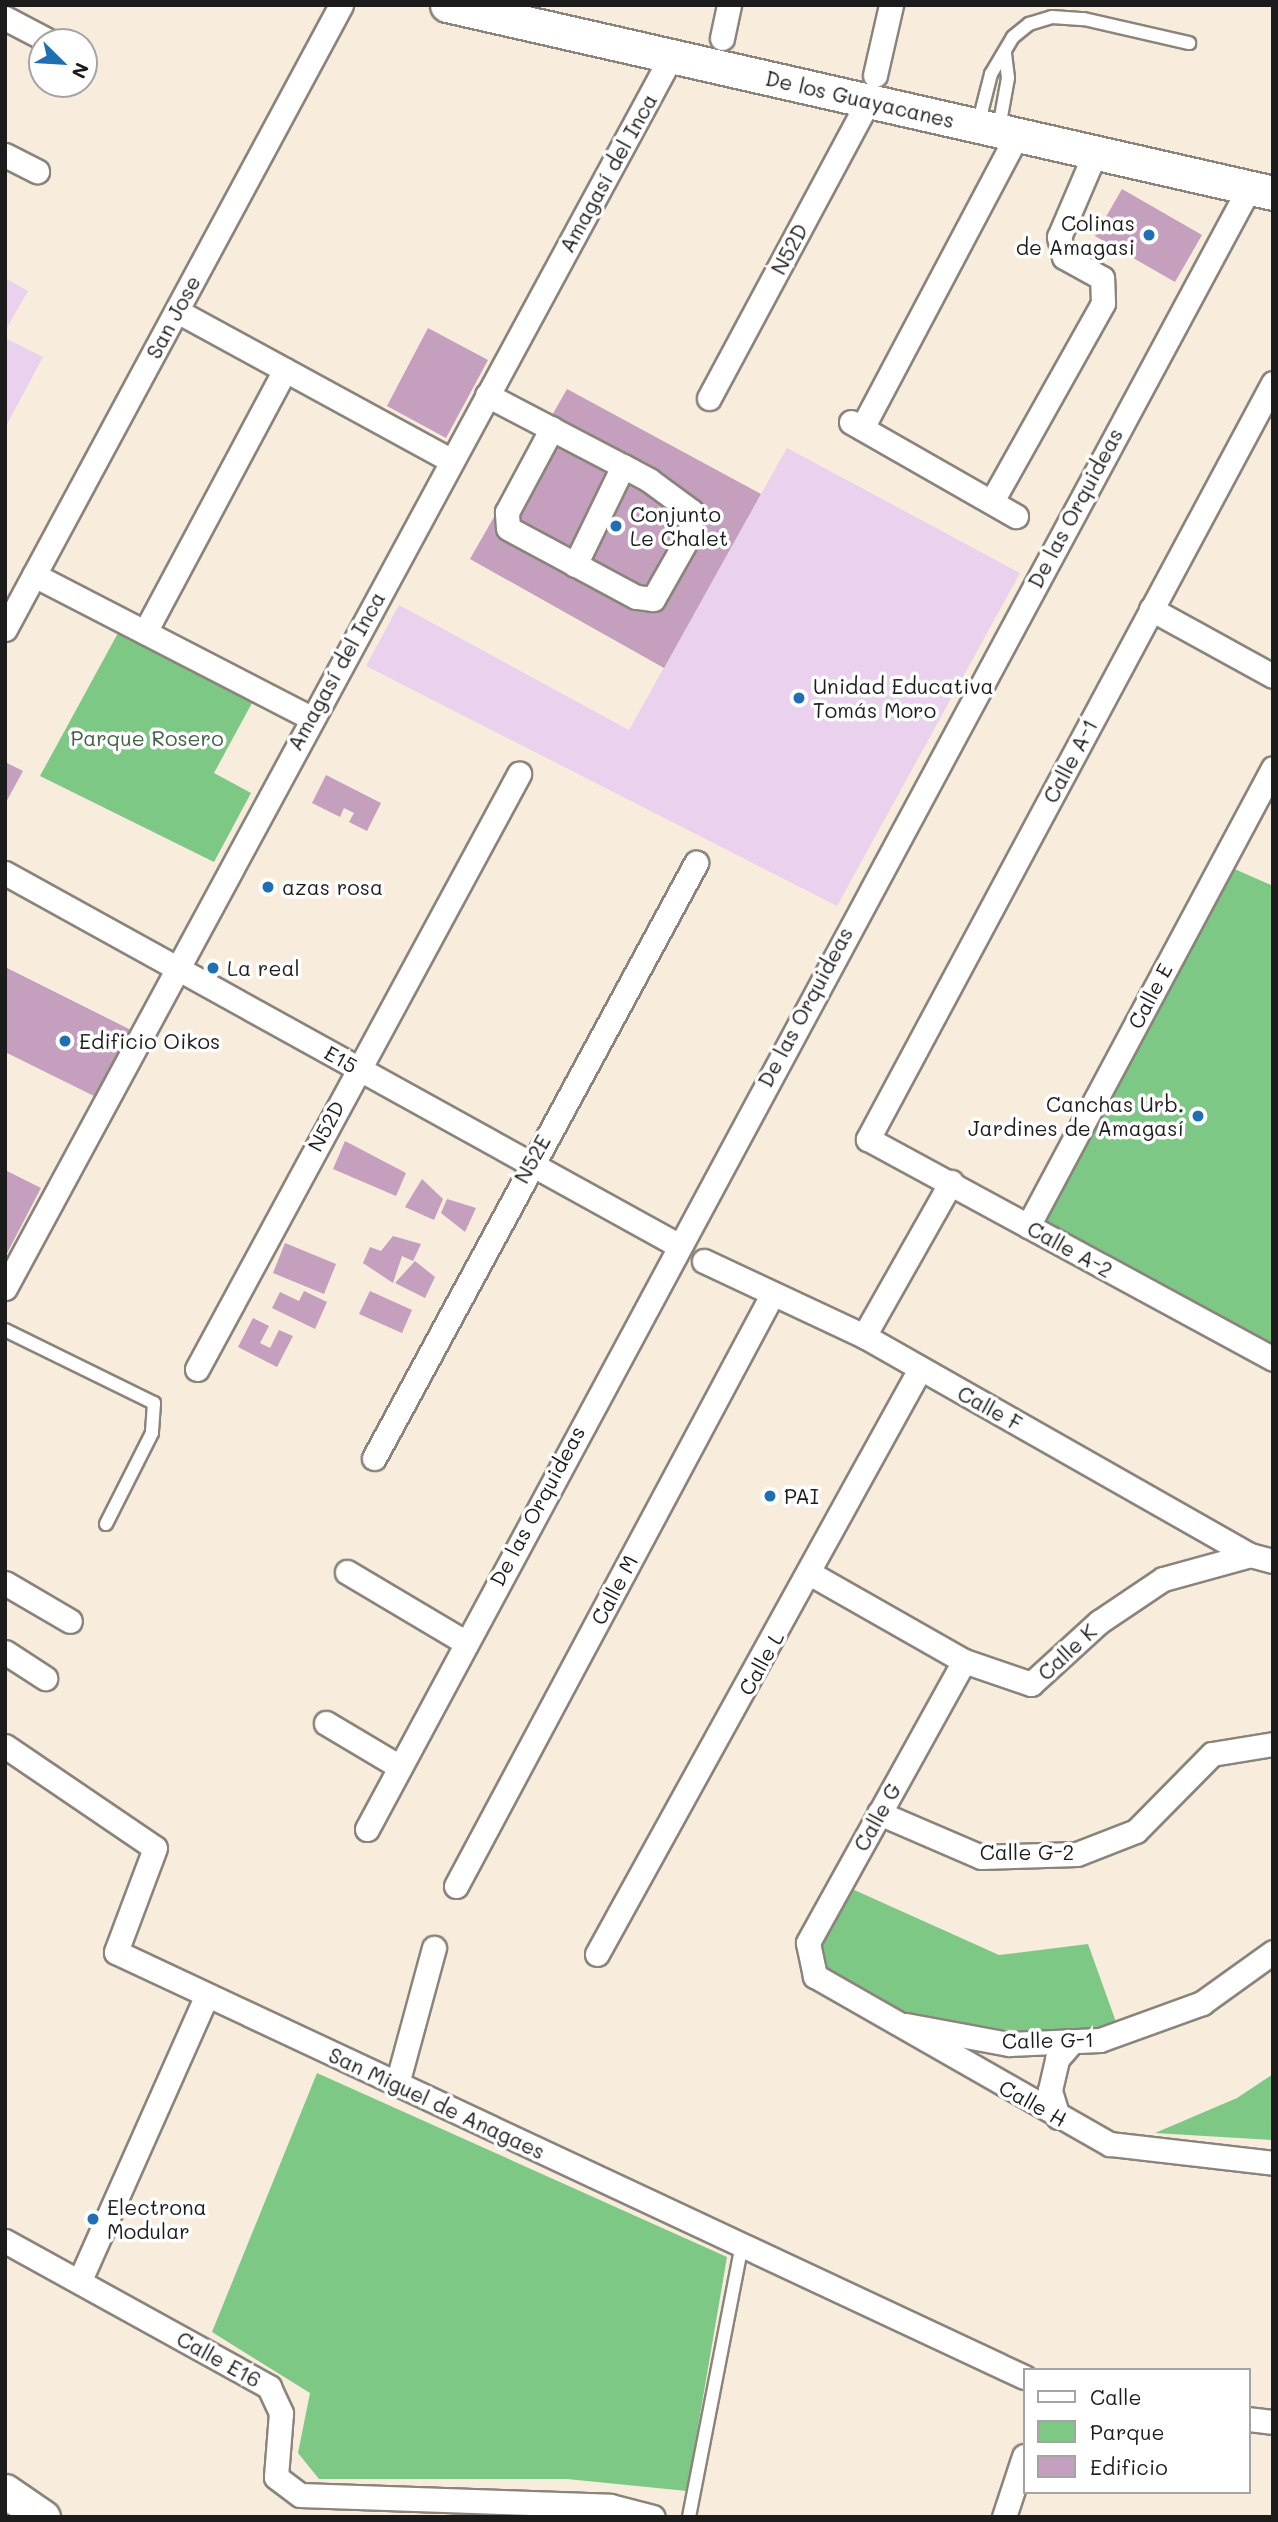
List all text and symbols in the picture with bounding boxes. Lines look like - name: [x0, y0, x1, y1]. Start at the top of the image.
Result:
- north arrow: [28, 28, 98, 98]
- text: N: [66, 59, 95, 83]
- street label: De los Guayacanes: [763, 65, 957, 133]
- street label: Amagasí del Inca: [554, 89, 662, 257]
- place label: Colinas de Amagasi: [1016, 210, 1135, 260]
- street label: N52D: [765, 219, 813, 279]
- marker: Colinas de Amagasi: [1141, 227, 1157, 243]
- street label: San Jose: [141, 271, 205, 363]
- street label: De las Orquideas: [1022, 424, 1128, 592]
- place label: Conjunto Le Chalet: [630, 501, 728, 551]
- marker: Conjunto Le Chalet: [608, 518, 624, 534]
- street label: Amagasí del Inca: [282, 587, 390, 755]
- place label: Unidad Educativa Tomás Moro: [813, 673, 994, 723]
- marker: Unidad Educativa Tomás Moro: [791, 690, 807, 706]
- street label: Calle A-1: [1037, 715, 1103, 807]
- park label: Parque Rosero: [70, 725, 224, 751]
- place label: azas rosa: [282, 874, 383, 900]
- marker: azas rosa: [260, 879, 276, 895]
- street label: De las Orquideas: [752, 923, 858, 1091]
- place label: La real: [227, 955, 300, 981]
- street label: Calle E: [1122, 959, 1178, 1033]
- marker: La real: [205, 960, 221, 976]
- place label: Edificio Oikos: [79, 1028, 220, 1054]
- marker: Edificio Oikos: [57, 1033, 73, 1049]
- street label: E15: [320, 1040, 362, 1078]
- place label: Canchas Urb. Jardines de Amagasí: [968, 1091, 1184, 1141]
- street label: N52D: [302, 1096, 350, 1156]
- marker: Canchas Urb. Jardines de Amagasí: [1190, 1108, 1206, 1124]
- street label: N52E: [509, 1130, 555, 1188]
- street label: Calle A-2: [1023, 1215, 1117, 1283]
- street label: Calle F: [953, 1380, 1027, 1436]
- street label: De las Orquideas: [484, 1422, 590, 1590]
- place label: PAI: [784, 1483, 819, 1509]
- marker: PAI: [762, 1488, 778, 1504]
- street label: Calle M: [585, 1551, 643, 1629]
- street label: Calle K: [1032, 1619, 1102, 1685]
- street label: Calle L: [733, 1627, 789, 1699]
- street label: Calle G: [848, 1779, 906, 1855]
- street label: Calle G-2: [980, 1839, 1074, 1865]
- street label: Calle G-1: [1002, 2027, 1094, 2053]
- street label: San Miguel de Anagaes: [325, 2042, 549, 2164]
- street label: Calle H: [995, 2074, 1071, 2132]
- place label: Electrona Modular: [107, 2194, 207, 2244]
- marker: Electrona Modular: [85, 2211, 101, 2227]
- street label: Calle E16: [172, 2326, 266, 2392]
- legend: [1023, 2368, 1250, 2494]
- text: Calle: [1090, 2383, 1142, 2410]
- text: Parque: [1090, 2418, 1164, 2445]
- text: Edificio: [1090, 2453, 1168, 2480]

